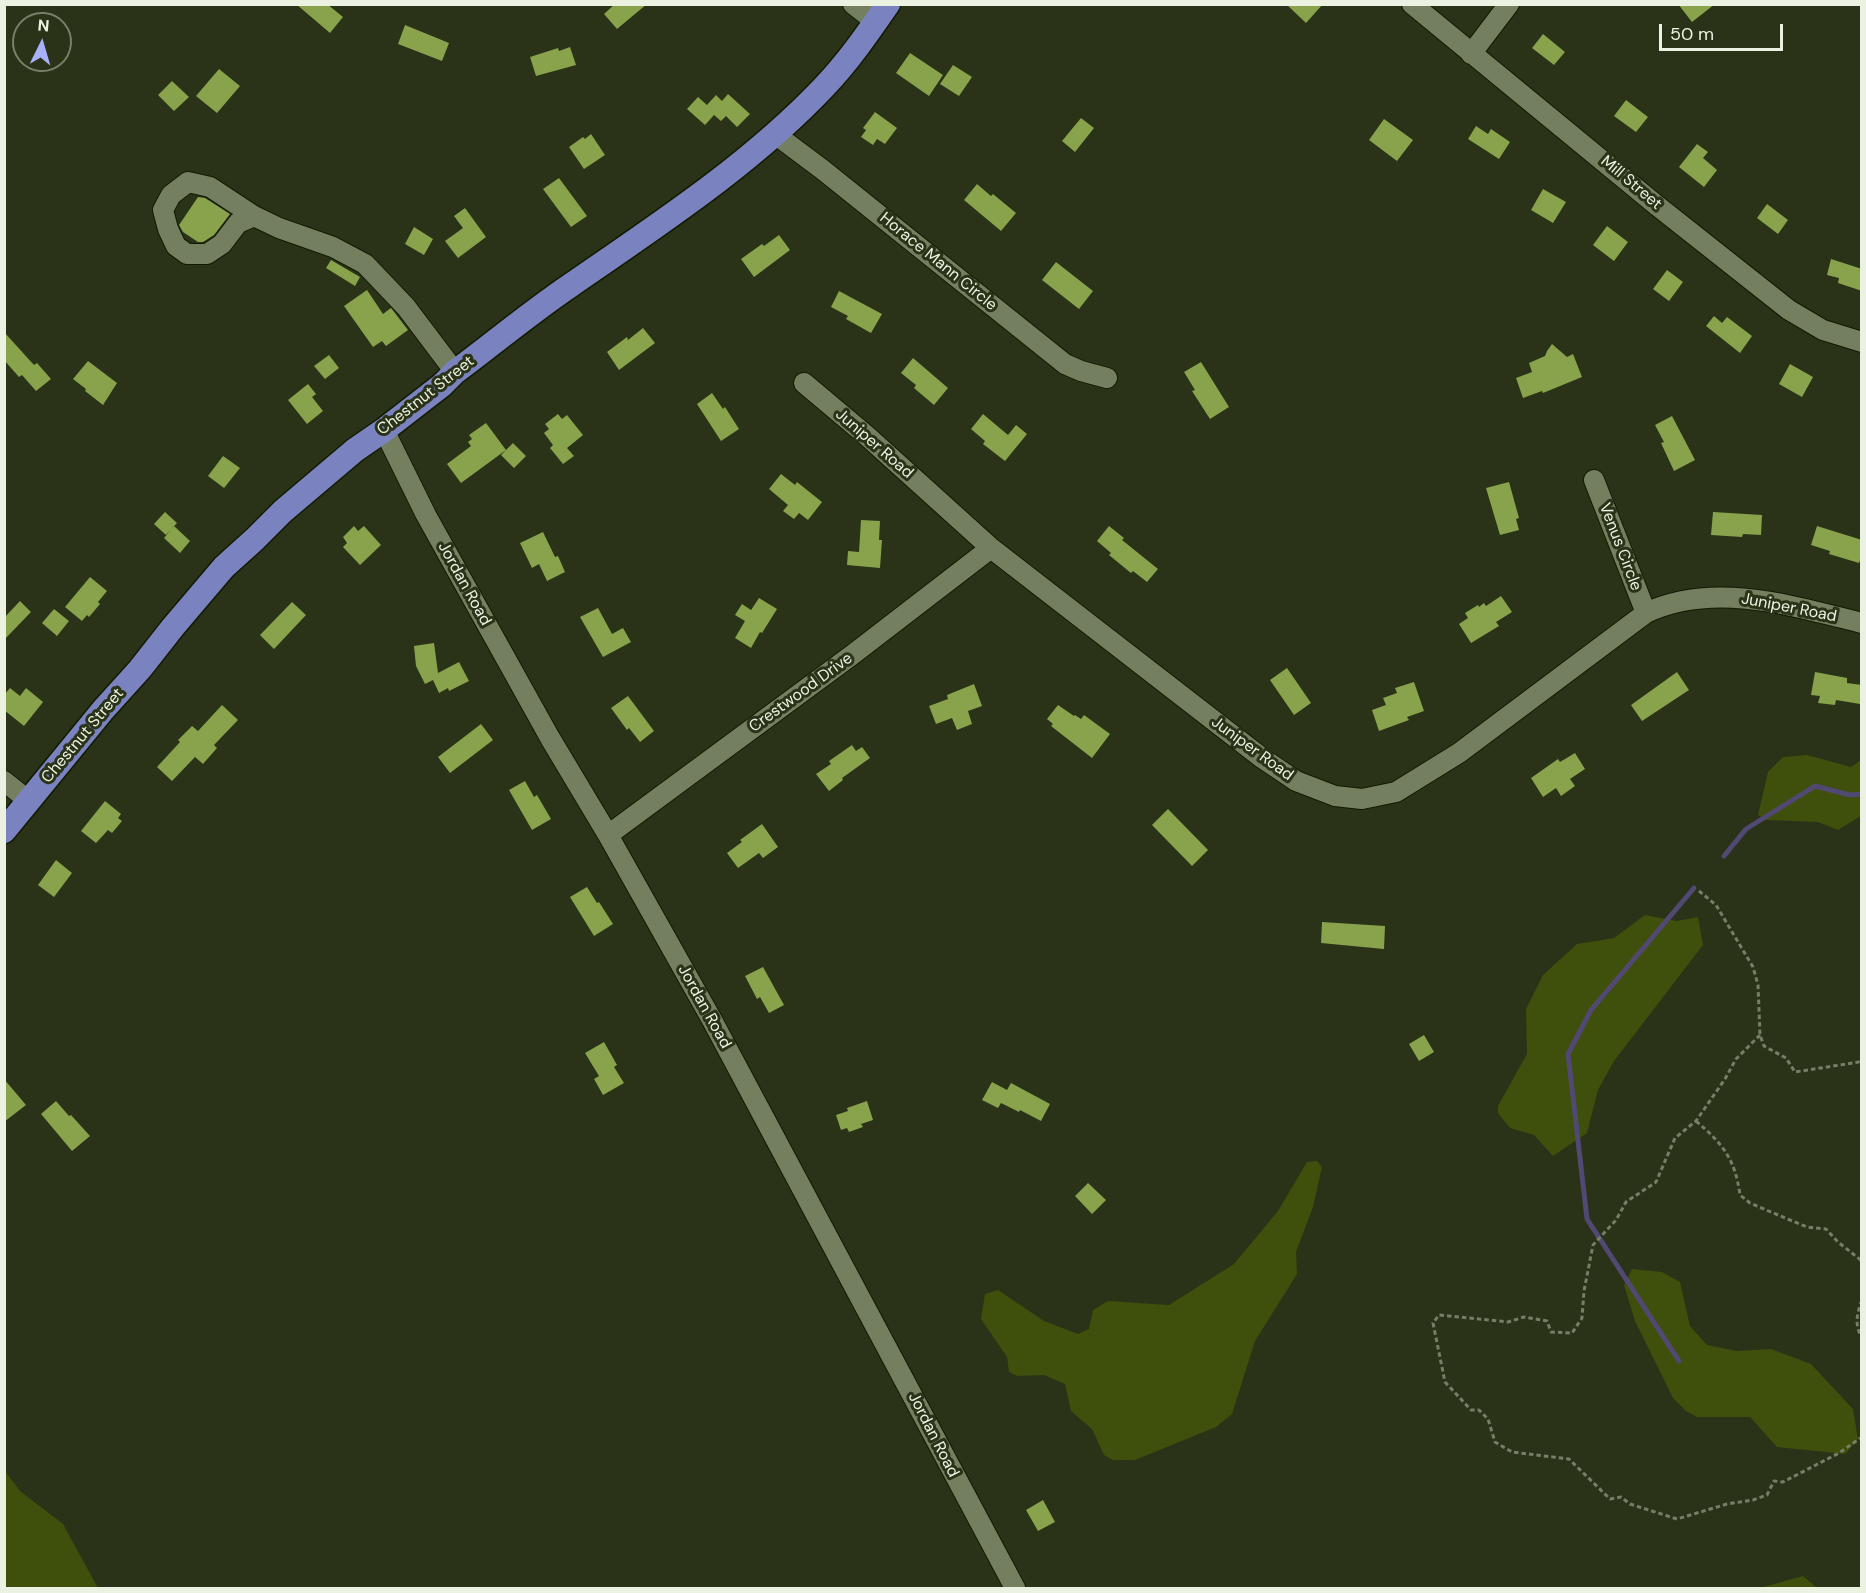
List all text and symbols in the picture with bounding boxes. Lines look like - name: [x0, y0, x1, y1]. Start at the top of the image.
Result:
- north arrow: [12, 12, 72, 72]
- scale bar: [1662, 12, 1786, 50]
- text: N: [37, 15, 50, 37]
- text: 50 m: [1670, 22, 1714, 46]
- street label: Mill Street: [1596, 152, 1666, 214]
- street label: Horace Mann Circle: [876, 209, 1000, 315]
- street label: Chestnut Street: [374, 352, 478, 440]
- street label: Juniper Road: [831, 405, 917, 483]
- street label: Venus Circle: [1595, 501, 1645, 593]
- street label: Jordan Road: [433, 539, 495, 629]
- street label: Juniper Road: [1740, 589, 1838, 627]
- street label: Crestwood Drive: [746, 649, 856, 737]
- street label: Chestnut Street: [38, 685, 128, 787]
- street label: Juniper Road: [1207, 713, 1297, 785]
- street label: Jordan Road: [673, 962, 735, 1052]
- street label: Jordan Road: [903, 1389, 963, 1481]

